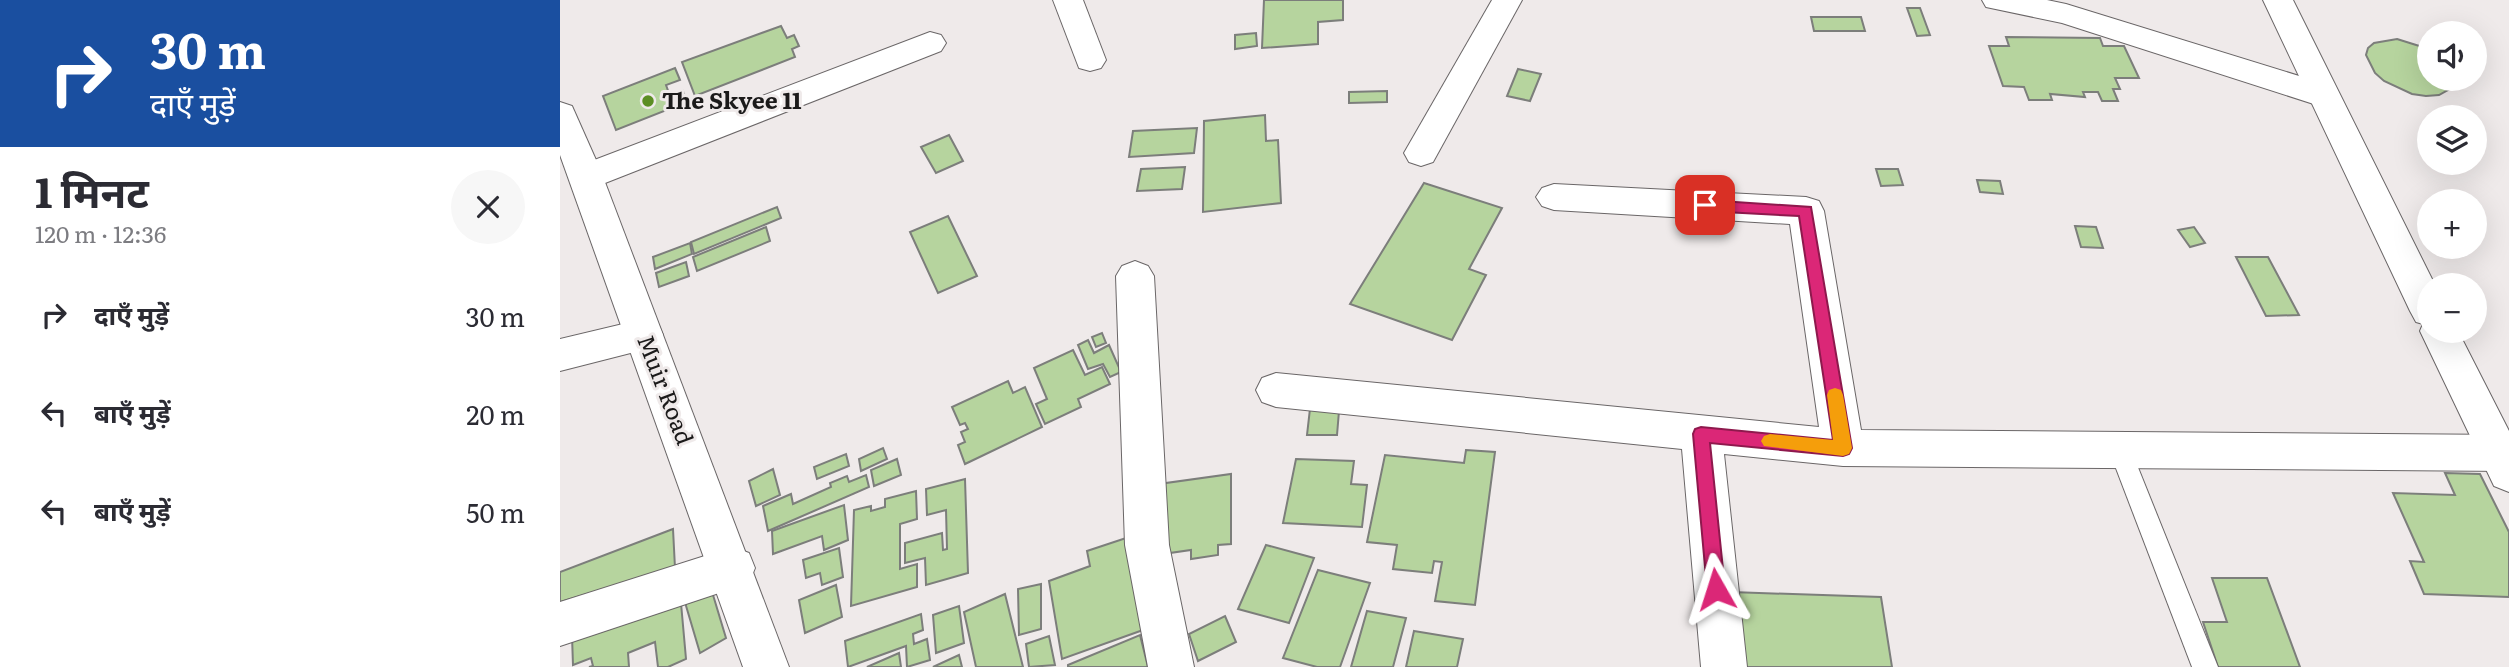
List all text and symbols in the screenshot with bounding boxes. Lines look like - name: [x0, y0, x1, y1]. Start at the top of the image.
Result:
- text: 30 m: [150, 11, 266, 84]
- map controls: [2417, 21, 2487, 343]
- button: sound: [2417, 21, 2487, 91]
- icon: right: [35, 28, 126, 119]
- text: दाएँ मुड़ें: [150, 78, 236, 126]
- place label: The Skyee 11: [662, 82, 802, 116]
- marker: The Skyee 11: [640, 93, 656, 109]
- button: layers: [2417, 105, 2487, 175]
- text: 1 मिनट: [35, 159, 149, 221]
- button: close: [451, 170, 525, 244]
- pin: [1675, 175, 1735, 235]
- icon: arrive: [1686, 186, 1724, 224]
- button: +: [2417, 189, 2487, 259]
- text: 120 m · 12:36: [35, 216, 166, 250]
- button: −: [2417, 273, 2487, 343]
- text: दाएँ मुड़ें: [94, 294, 169, 333]
- icon: right: [35, 296, 73, 334]
- text: 30 m: [465, 296, 525, 335]
- street label: Muir Road: [630, 329, 703, 449]
- text: बाएँ मुड़ें: [94, 392, 171, 431]
- icon: left: [35, 394, 73, 432]
- text: 20 m: [466, 394, 525, 433]
- text: बाएँ मुड़ें: [94, 490, 171, 529]
- icon: left: [35, 492, 73, 530]
- text: 50 m: [466, 492, 525, 531]
- position arrow: [1679, 552, 1753, 626]

